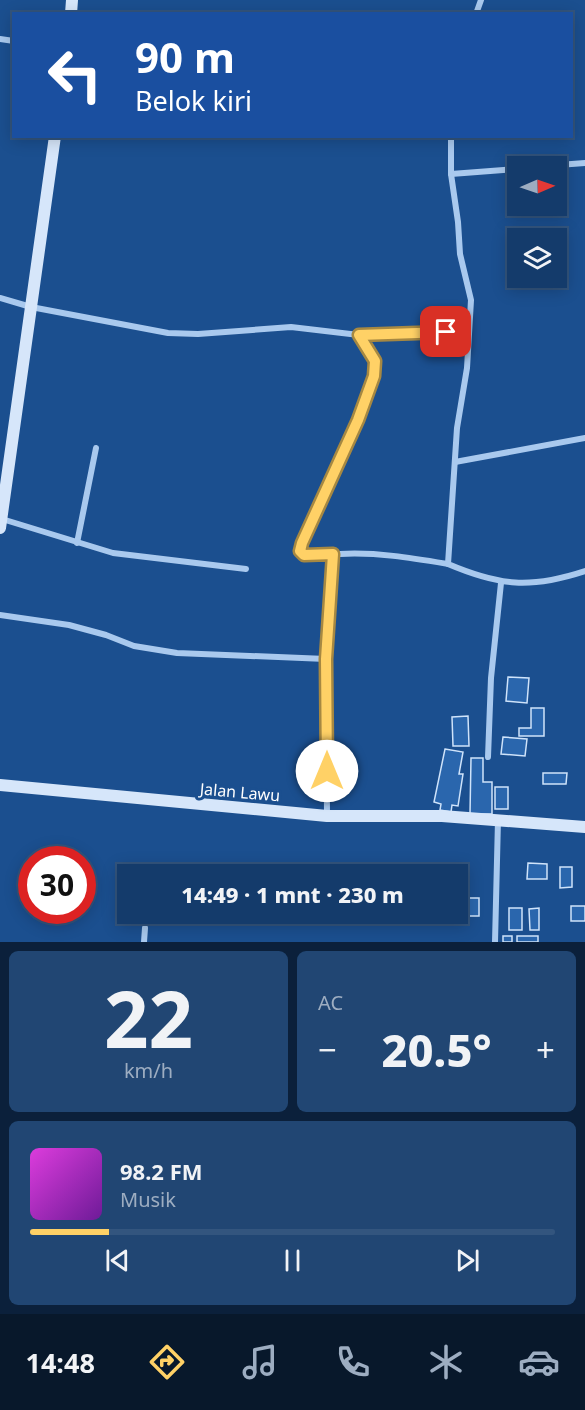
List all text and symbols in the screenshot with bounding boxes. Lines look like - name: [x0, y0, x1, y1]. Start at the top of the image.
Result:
- text: 90 m: [135, 28, 235, 85]
- icon: left: [36, 36, 114, 114]
- text: Belok kiri: [135, 82, 252, 119]
- north arrow: [507, 156, 567, 216]
- map controls: [507, 156, 567, 288]
- button: layers: [507, 228, 567, 288]
- pin: [420, 306, 471, 357]
- icon: arrive: [429, 315, 462, 348]
- position arrow: [295, 739, 359, 803]
- street label: Jalan Lawu: [197, 777, 281, 806]
- speed limit sign: 30: [18, 846, 96, 924]
- text: 14:49 · 1 mnt · 230 m: [181, 879, 404, 909]
- text: 22: [104, 965, 193, 1071]
- text: AC: [318, 989, 343, 1016]
- text: 20.5°: [382, 1019, 491, 1080]
- text: −: [318, 1027, 337, 1072]
- text: +: [536, 1027, 555, 1072]
- text: km/h: [124, 1057, 173, 1084]
- text: 98.2 FM: [120, 1156, 202, 1186]
- text: Musik: [120, 1186, 176, 1213]
- icon: previous: [101, 1244, 134, 1277]
- icon: pause: [276, 1244, 309, 1277]
- icon: next: [451, 1244, 484, 1277]
- icon: directions: [146, 1341, 188, 1383]
- icon: music: [239, 1341, 281, 1383]
- icon: phone: [332, 1341, 374, 1383]
- icon: climate: [425, 1341, 467, 1383]
- icon: car: [518, 1341, 560, 1383]
- text: 14:48: [25, 1344, 95, 1381]

